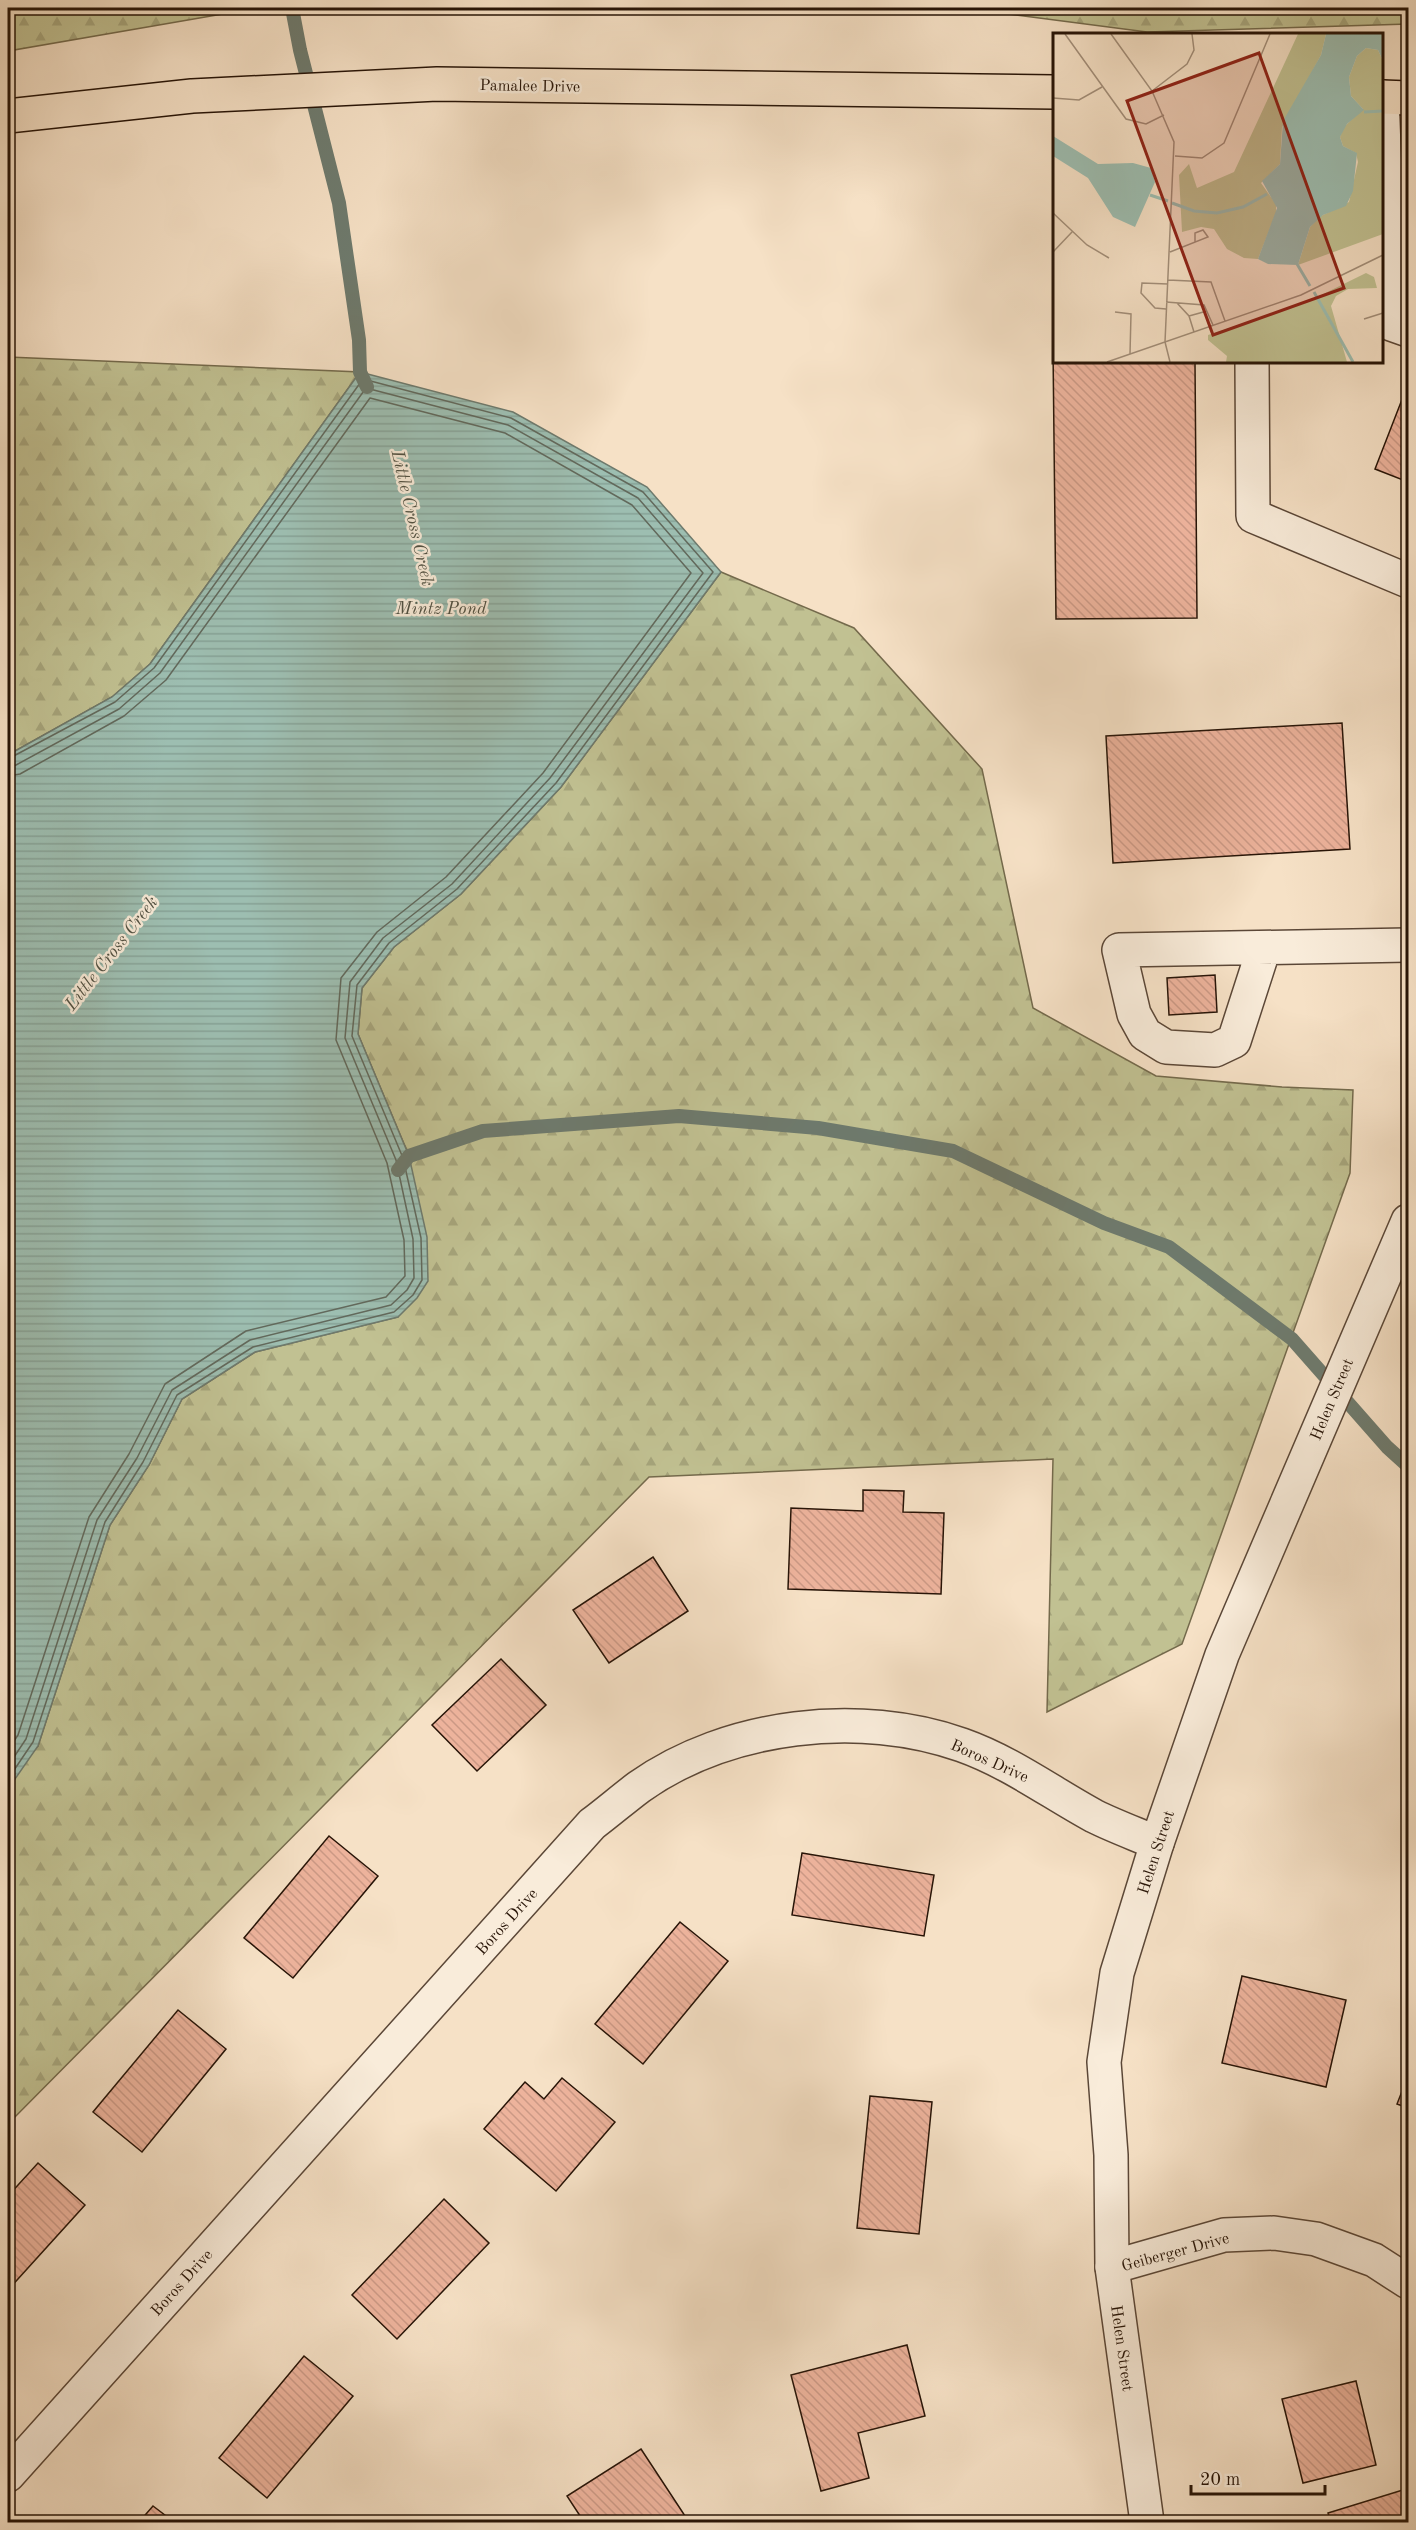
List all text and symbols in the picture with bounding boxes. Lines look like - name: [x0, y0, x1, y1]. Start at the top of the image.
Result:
- inset map: [1053, 33, 1383, 363]
- street label: Pamalee Drive: [480, 78, 580, 96]
- water label: Little Cross Creek: [387, 447, 436, 588]
- water label: Mintz Pond: [394, 600, 487, 618]
- water label: Little Cross Creek: [61, 893, 162, 1015]
- street label: Helen Street: [1308, 1356, 1357, 1443]
- street label: Boros Drive: [948, 1738, 1031, 1786]
- street label: Helen Street: [1136, 1808, 1178, 1897]
- street label: Boros Drive: [474, 1886, 541, 1959]
- street label: Geiberger Drive: [1120, 2231, 1231, 2275]
- street label: Boros Drive: [149, 2247, 216, 2320]
- street label: Helen Street: [1107, 2304, 1135, 2393]
- scale bar: [1191, 2458, 1324, 2496]
- text: 20 m: [1200, 2471, 1240, 2489]

